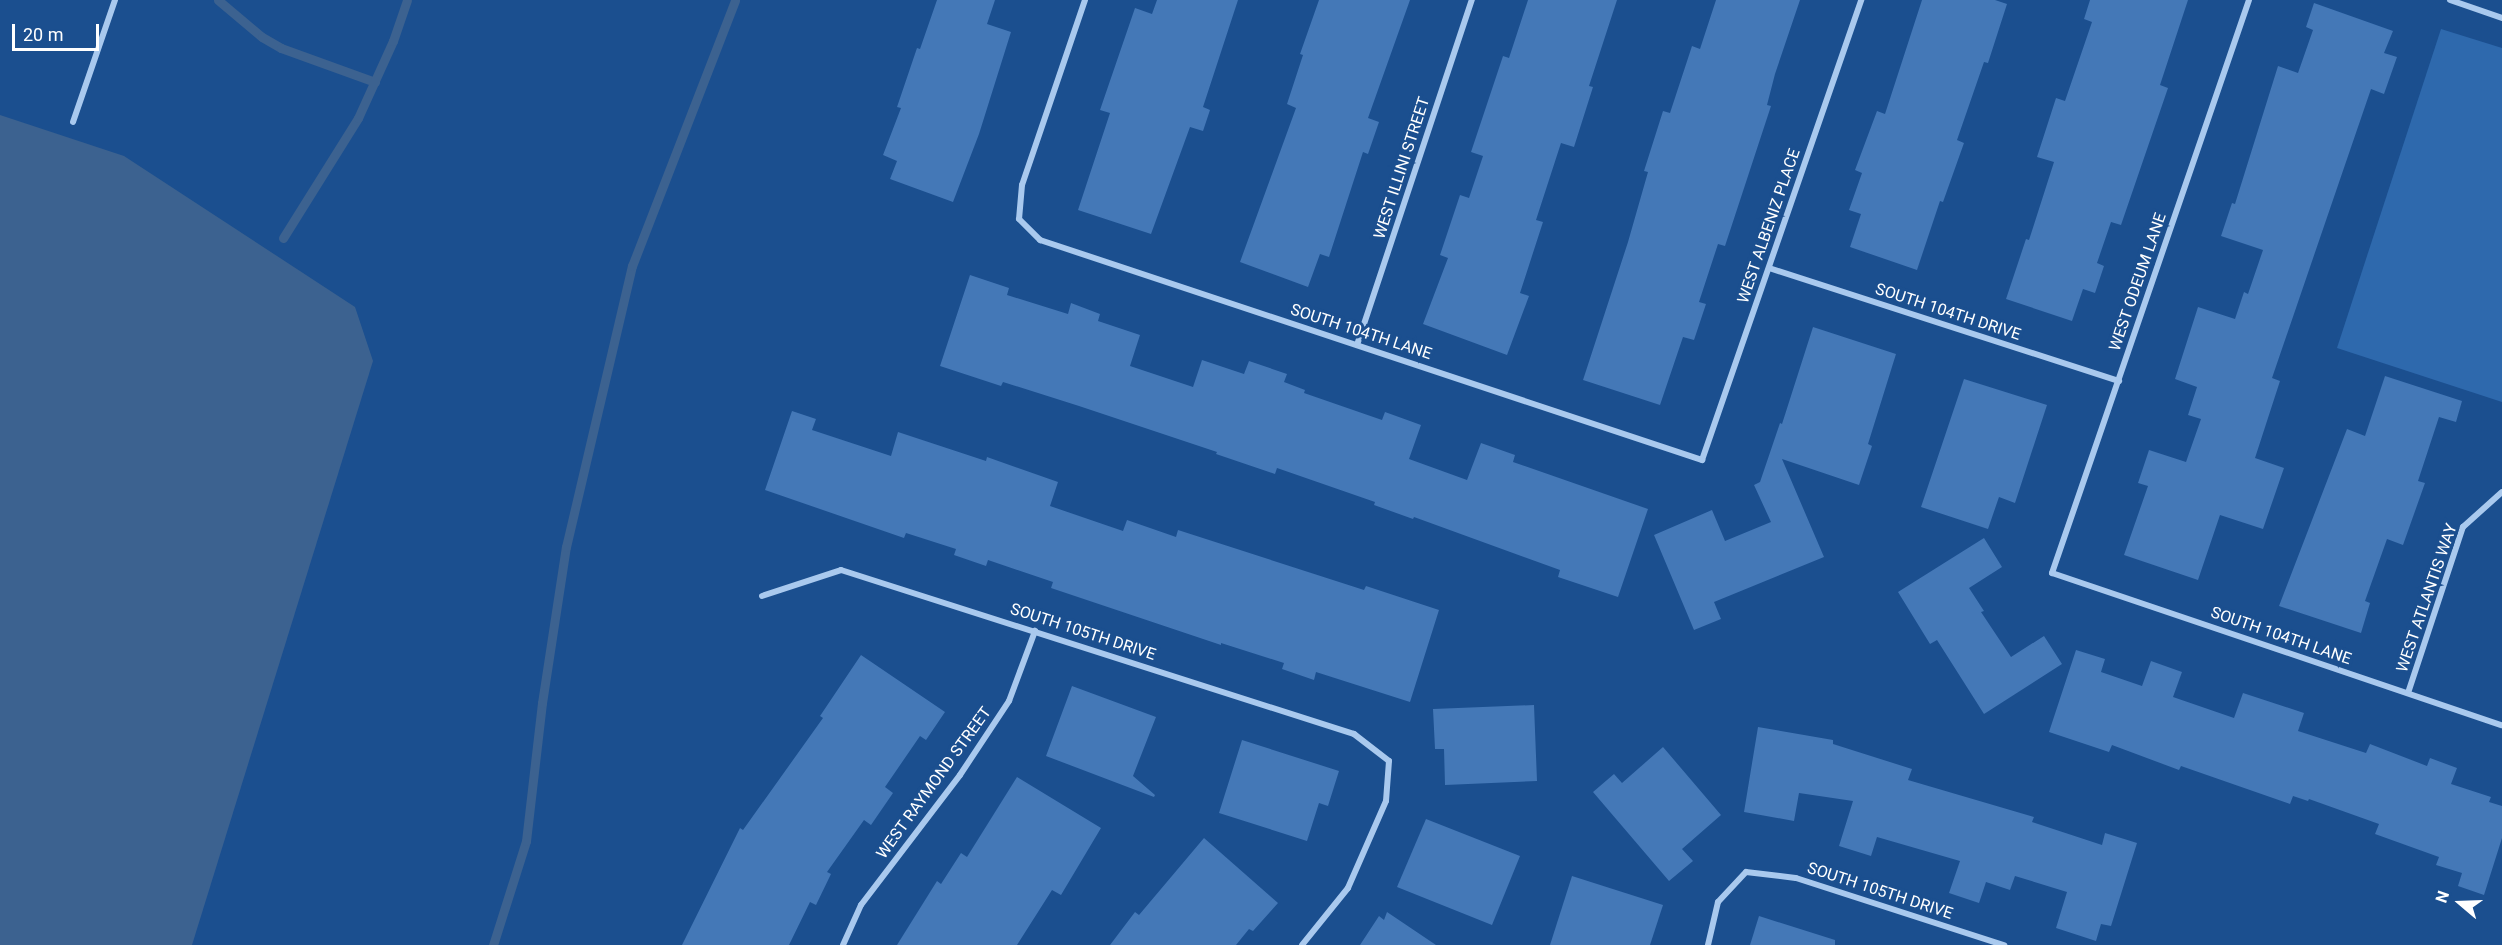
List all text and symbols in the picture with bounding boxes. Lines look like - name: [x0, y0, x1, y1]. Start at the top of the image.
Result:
- scale bar: [15, 12, 102, 50]
- text: 20 m: [23, 24, 63, 45]
- street label: WEST ILLINI STREET: [1370, 94, 1434, 242]
- street label: WEST ALBENIZ PLACE: [1733, 146, 1805, 306]
- street label: WEST ODEUM LANE: [2105, 210, 2171, 354]
- street label: SOUTH 104TH DRIVE: [1873, 279, 2023, 345]
- street label: SOUTH 104TH LANE: [1288, 300, 1434, 364]
- street label: WEST ATLANTIS WAY: [2392, 521, 2462, 675]
- street label: SOUTH 105TH DRIVE: [1008, 599, 1158, 665]
- street label: SOUTH 104TH LANE: [2208, 603, 2354, 669]
- street label: WEST RAYMOND STREET: [872, 703, 996, 863]
- street label: SOUTH 105TH DRIVE: [1805, 858, 1955, 924]
- north arrow: [2430, 873, 2490, 933]
- text: N: [2432, 889, 2453, 905]

